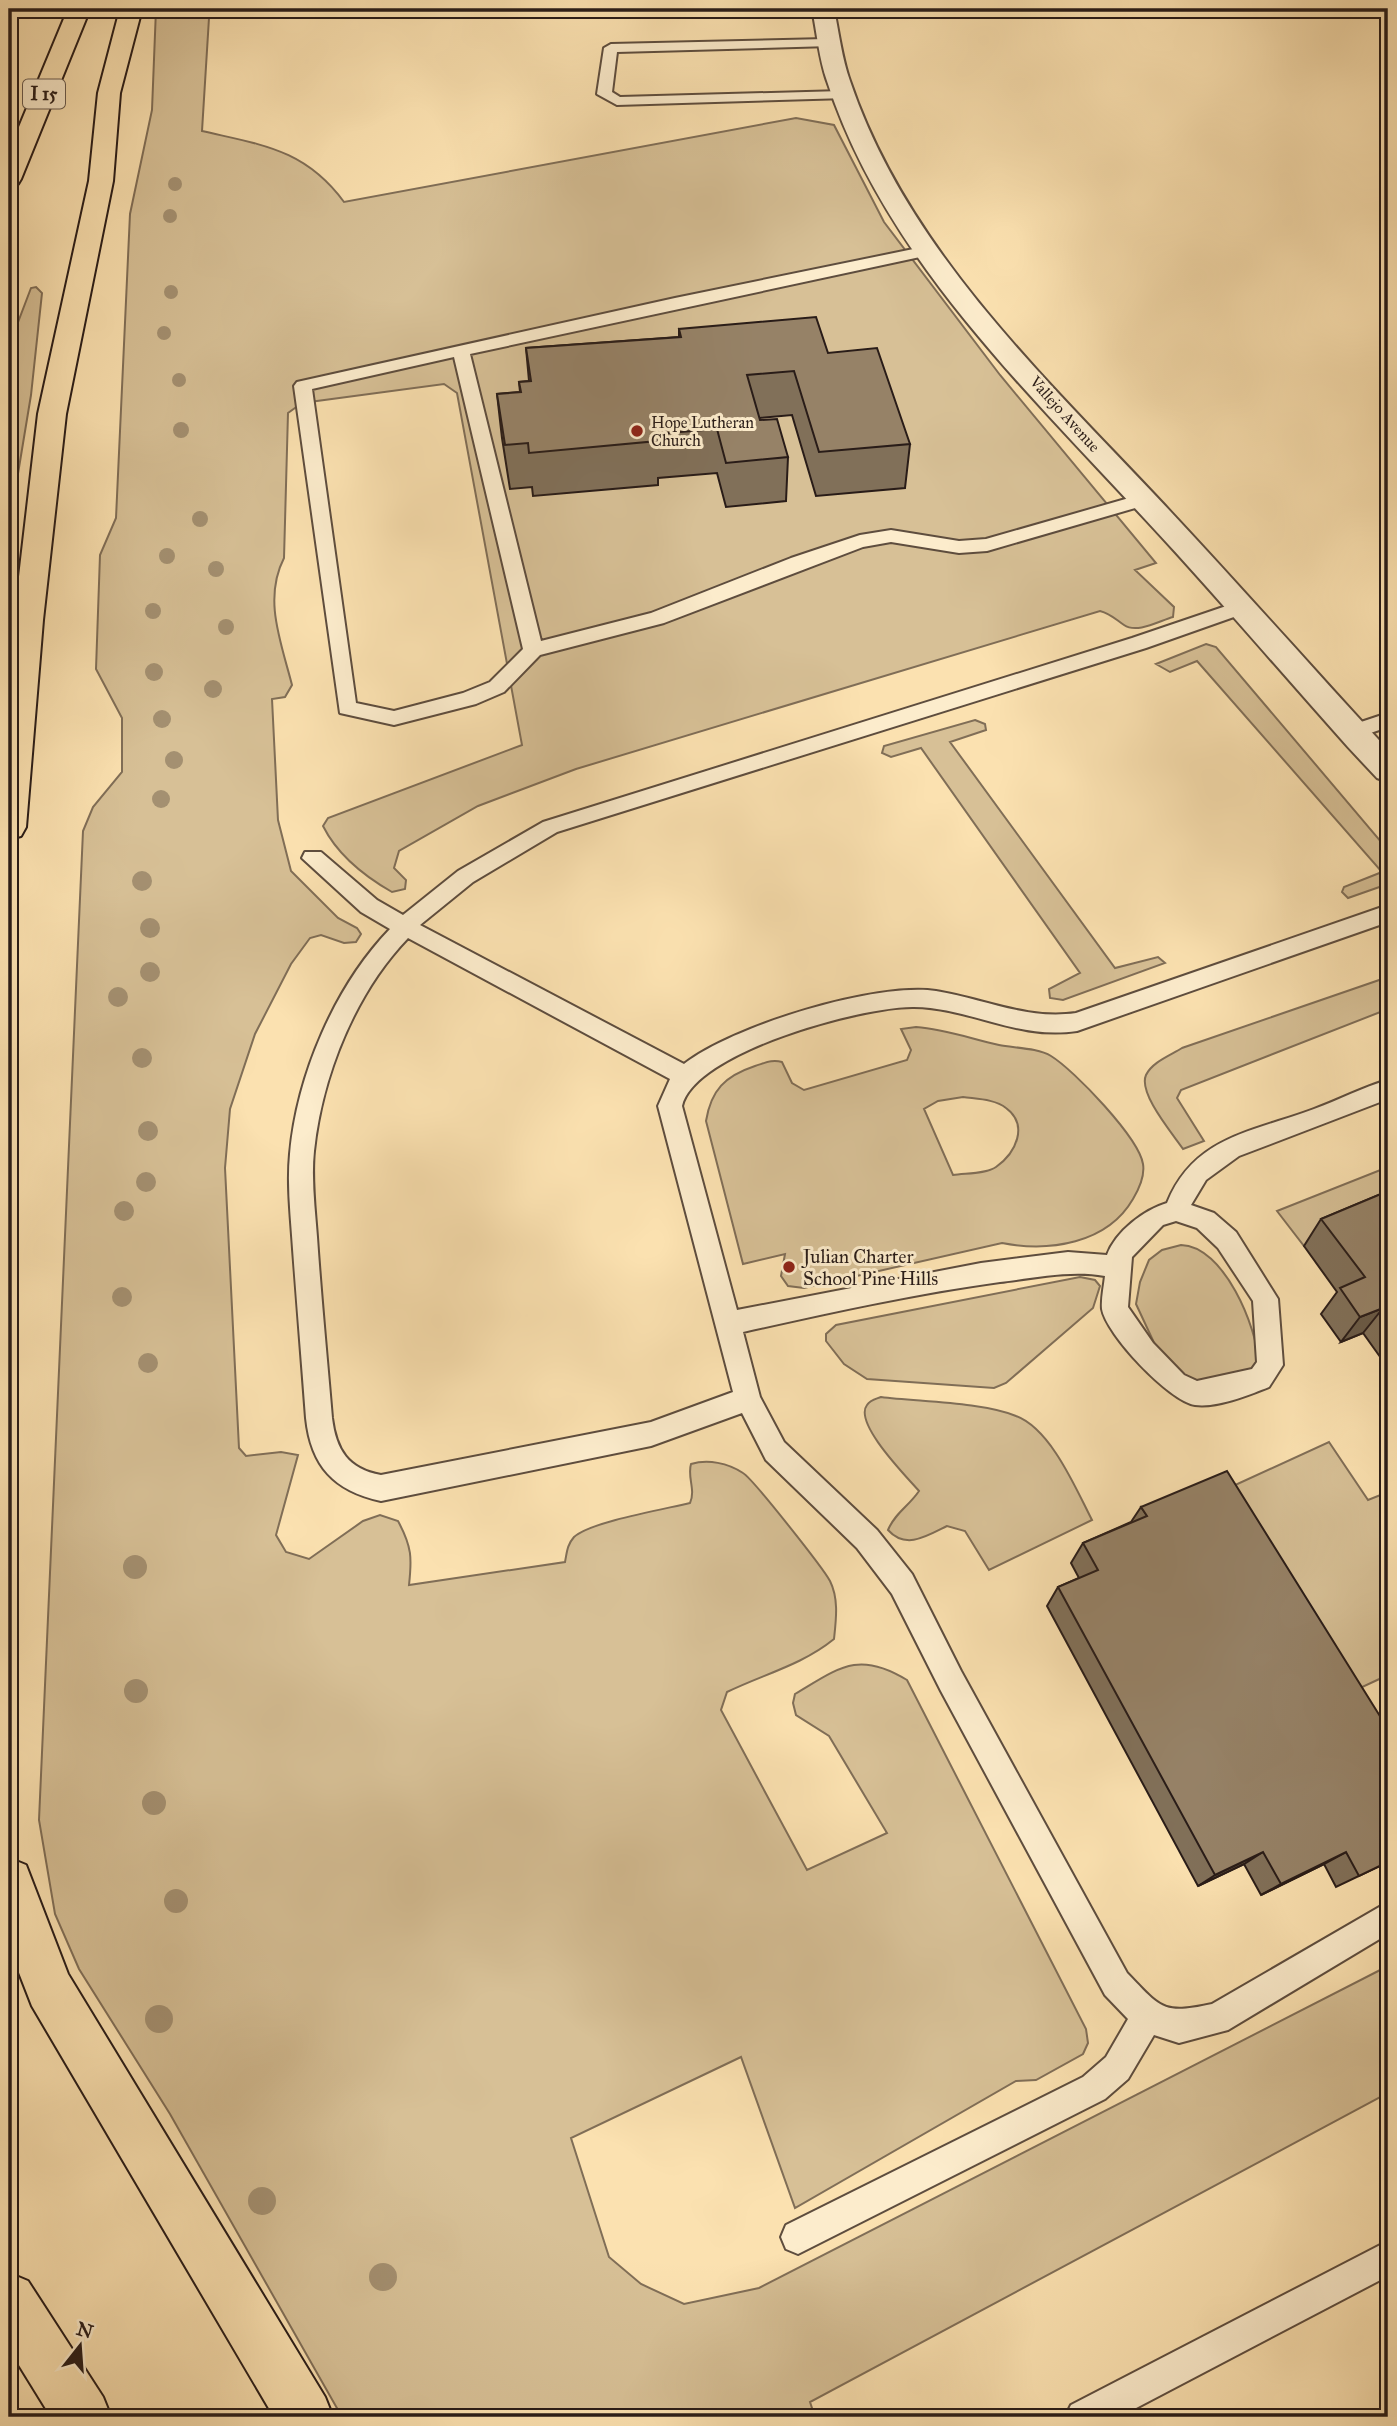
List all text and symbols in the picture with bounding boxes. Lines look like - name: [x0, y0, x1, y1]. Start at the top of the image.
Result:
- road number: I 15: [23, 80, 65, 108]
- street label: Vallejo Avenue: [1025, 371, 1104, 456]
- place label: Hope Lutheran Church: [651, 413, 754, 450]
- marker: Hope Lutheran Church: [629, 423, 645, 439]
- place label: Julian Charter School Pine Hills: [801, 1245, 938, 1290]
- marker: Julian Charter School Pine Hills: [781, 1259, 797, 1275]
- north arrow: [46, 2310, 116, 2380]
- text: N: [74, 2317, 96, 2344]

